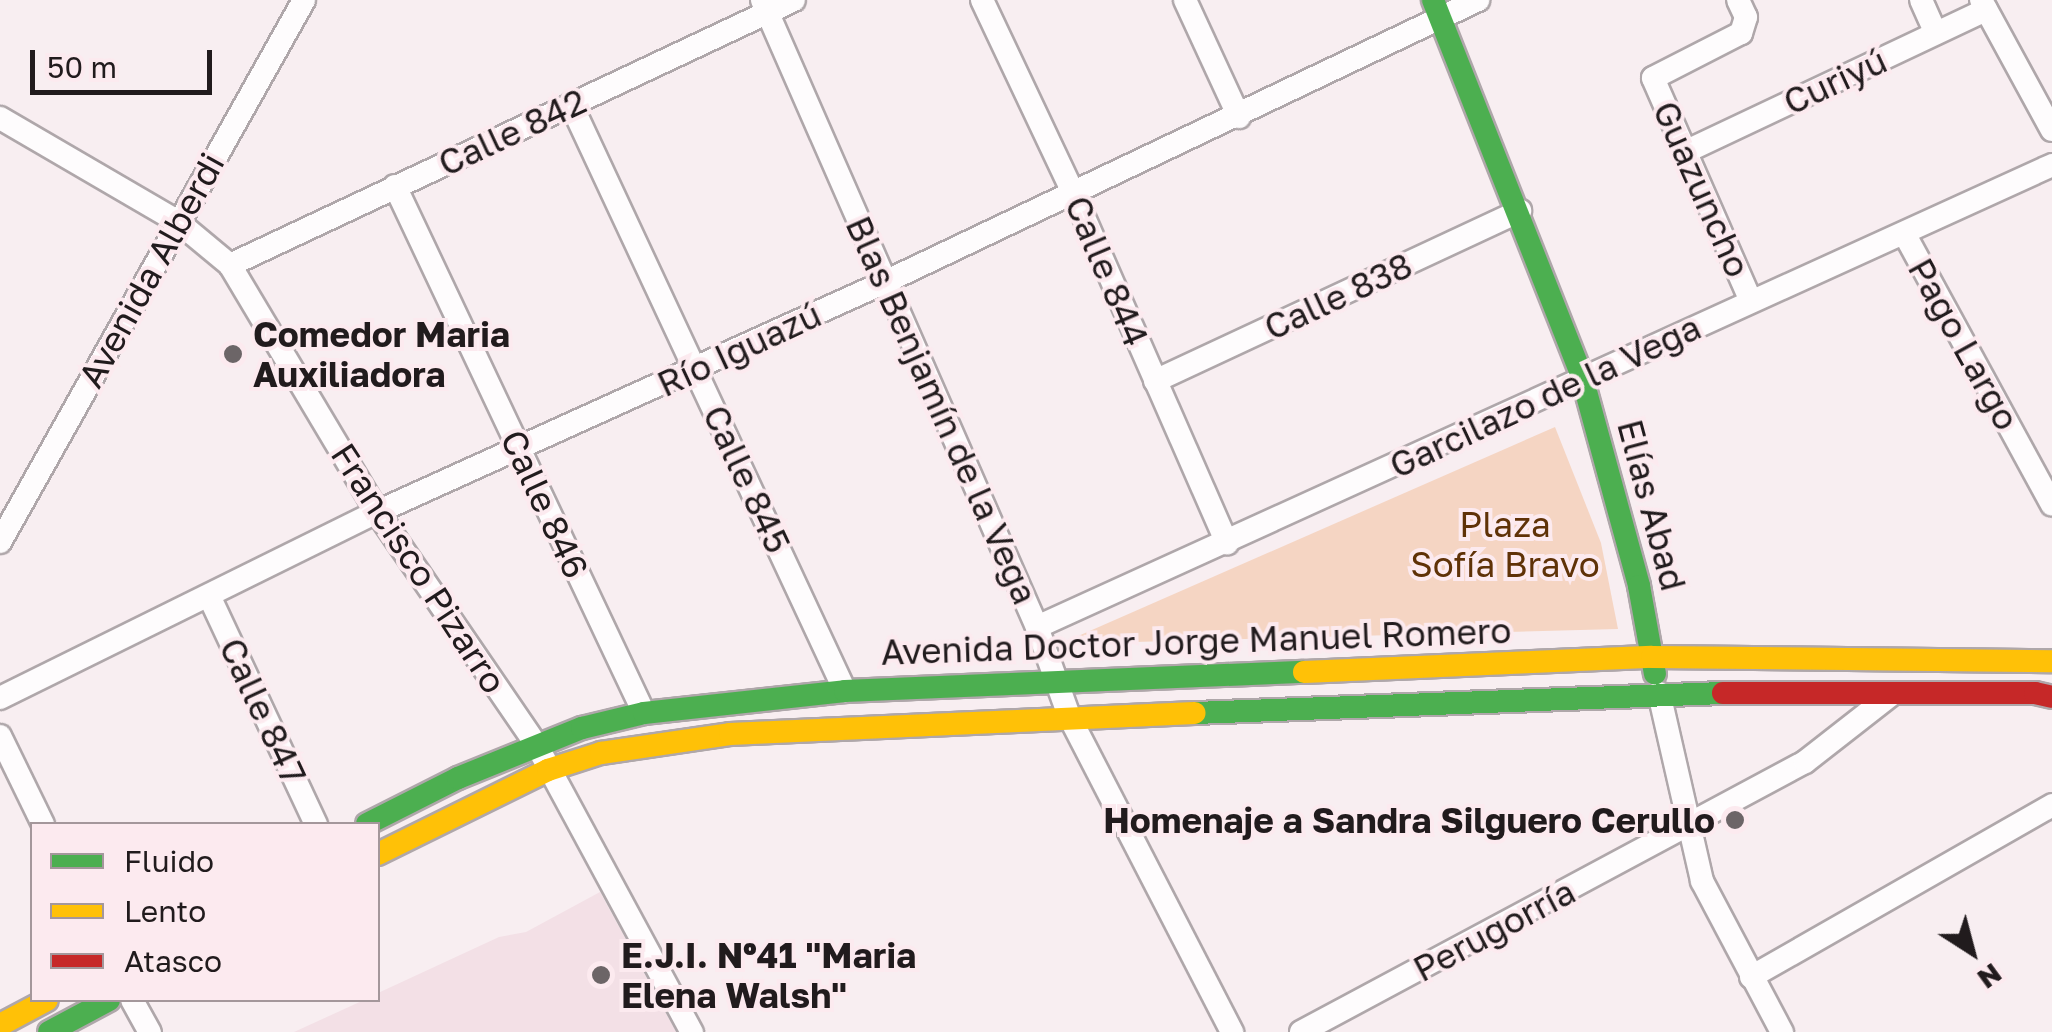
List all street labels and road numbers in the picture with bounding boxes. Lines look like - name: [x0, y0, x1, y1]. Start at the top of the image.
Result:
- street label: Curiyú: [1777, 39, 1893, 123]
- street label: Calle 842: [432, 80, 592, 184]
- street label: Guazuncho: [1645, 95, 1759, 283]
- street label: Avenida Alberdi: [69, 145, 233, 395]
- street label: Calle 844: [1057, 190, 1157, 352]
- street label: Blas Benjamín de la Vega: [837, 210, 1047, 610]
- street label: Calle 838: [1258, 244, 1418, 348]
- street label: Pago Largo: [1900, 251, 2028, 437]
- street label: Río Iguazú: [651, 293, 827, 405]
- street label: Garcilazo de la Vega: [1383, 306, 1707, 486]
- street label: Calle 845: [695, 399, 799, 559]
- street label: Elías Abad: [1609, 415, 1695, 595]
- street label: Calle 846: [492, 423, 598, 585]
- street label: Francisco Pizarro: [323, 435, 515, 701]
- street label: Avenida Doctor Jorge Manuel Romero: [880, 609, 1512, 673]
- street label: Calle 847: [211, 631, 315, 791]
- street label: Perugorría: [1406, 870, 1582, 990]

